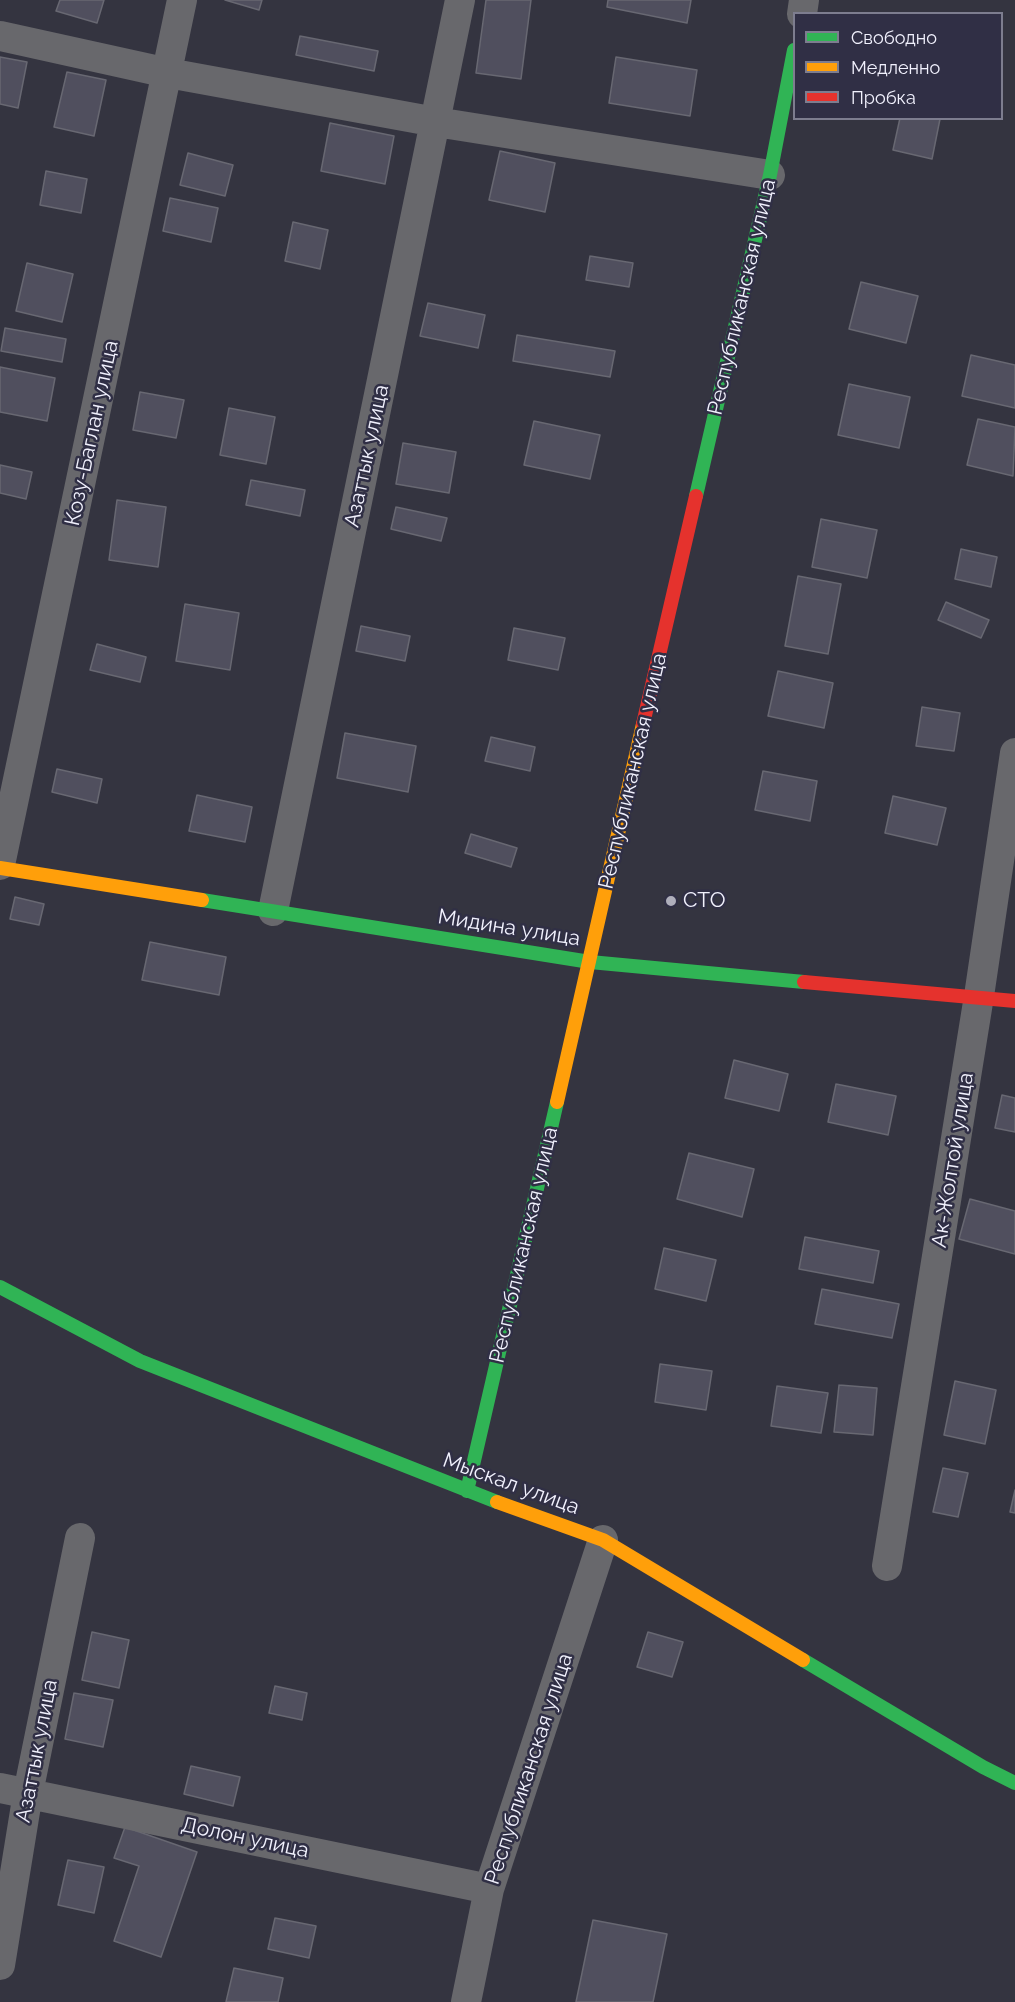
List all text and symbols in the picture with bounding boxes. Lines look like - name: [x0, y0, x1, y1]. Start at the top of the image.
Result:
- legend: [793, 12, 1003, 120]
- text: Свободно: [851, 27, 937, 48]
- text: Медленно: [851, 57, 940, 78]
- text: Пробка: [851, 87, 916, 108]
- street label: Республиканская улица: [703, 177, 781, 417]
- street label: Козу-Баглан улица: [60, 338, 124, 528]
- street label: Азаттык улица: [340, 382, 394, 530]
- street label: Республиканская улица: [594, 651, 672, 891]
- place label: СТО: [683, 888, 725, 914]
- marker: СТО: [664, 894, 678, 908]
- street label: Мидина улица: [436, 904, 582, 952]
- street label: Ак-Жолтой улица: [927, 1071, 979, 1249]
- street label: Республиканская улица: [485, 1125, 563, 1365]
- street label: Мыскал улица: [439, 1448, 583, 1520]
- street label: Республиканская улица: [480, 1650, 578, 1888]
- street label: Азаттык улица: [11, 1677, 63, 1825]
- street label: Долон улица: [179, 1812, 311, 1864]

